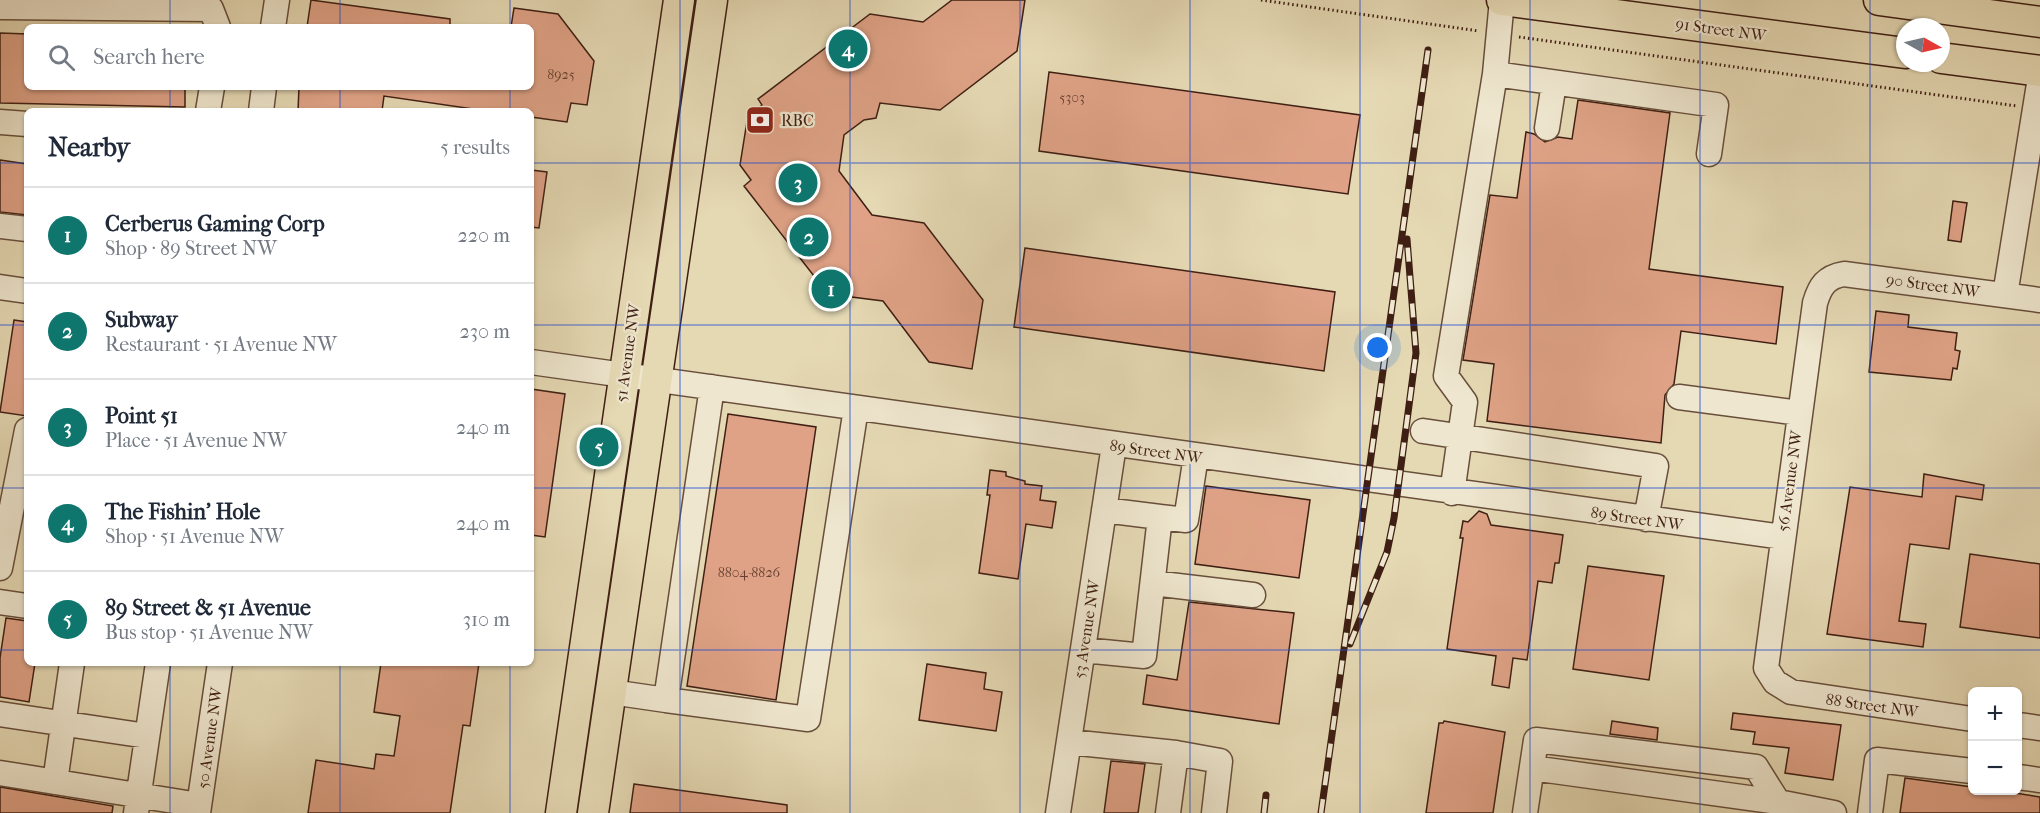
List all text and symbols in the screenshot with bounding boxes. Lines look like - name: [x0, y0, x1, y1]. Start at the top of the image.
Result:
- street label: 91 Street NW: [1675, 14, 1769, 45]
- north arrow: [1896, 18, 1950, 72]
- search box: [24, 24, 534, 90]
- pin: 4: [828, 26, 868, 72]
- icon: search: [45, 41, 78, 74]
- text: Search here: [93, 44, 205, 70]
- house number: 8925: [547, 66, 575, 83]
- house number: 5303: [1059, 89, 1085, 106]
- bank icon: RBC: [744, 104, 776, 136]
- place label: RBC: [781, 111, 814, 130]
- text: Nearby: [48, 132, 130, 163]
- text: 5 results: [440, 136, 510, 159]
- pin: 3: [778, 160, 818, 206]
- text: Cerberus Gaming Corp: [105, 211, 325, 237]
- pin: 2: [790, 214, 828, 260]
- text: 1: [64, 224, 71, 247]
- text: 220 m: [457, 224, 510, 247]
- text: Shop · 89 Street NW: [105, 237, 277, 260]
- pin: 1: [812, 266, 850, 312]
- street label: 90 Street NW: [1885, 270, 1982, 302]
- street label: 51 Avenue NW: [611, 301, 644, 403]
- text: Subway: [105, 307, 177, 333]
- text: 2: [62, 320, 73, 343]
- text: 230 m: [460, 320, 510, 343]
- text: Restaurant · 51 Avenue NW: [105, 333, 337, 356]
- your location: [1363, 333, 1392, 362]
- text: Point 51: [105, 403, 178, 429]
- text: 3: [63, 416, 72, 439]
- text: 240 m: [456, 416, 510, 439]
- pin: 5: [580, 424, 618, 470]
- street label: 56 Avenue NW: [1773, 428, 1806, 533]
- text: Place · 51 Avenue NW: [105, 429, 287, 452]
- street label: 89 Street NW: [1108, 436, 1205, 468]
- text: The Fishin' Hole: [105, 499, 260, 525]
- street label: 89 Street NW: [1589, 503, 1686, 535]
- text: 4: [62, 512, 73, 535]
- text: 240 m: [456, 512, 510, 535]
- text: Shop · 51 Avenue NW: [105, 525, 284, 548]
- house number: 8804-8826: [718, 564, 781, 581]
- street label: 53 Avenue NW: [1069, 577, 1104, 680]
- text: 89 Street & 51 Avenue: [105, 595, 311, 621]
- text: 5: [63, 608, 72, 631]
- text: 310 m: [463, 608, 510, 631]
- text: Bus stop · 51 Avenue NW: [105, 621, 313, 644]
- street label: 50 Avenue NW: [193, 685, 226, 790]
- map controls: [1968, 687, 2022, 795]
- button: +: [1968, 687, 2022, 741]
- street label: 88 Street NW: [1825, 690, 1921, 722]
- button: −: [1968, 741, 2022, 795]

